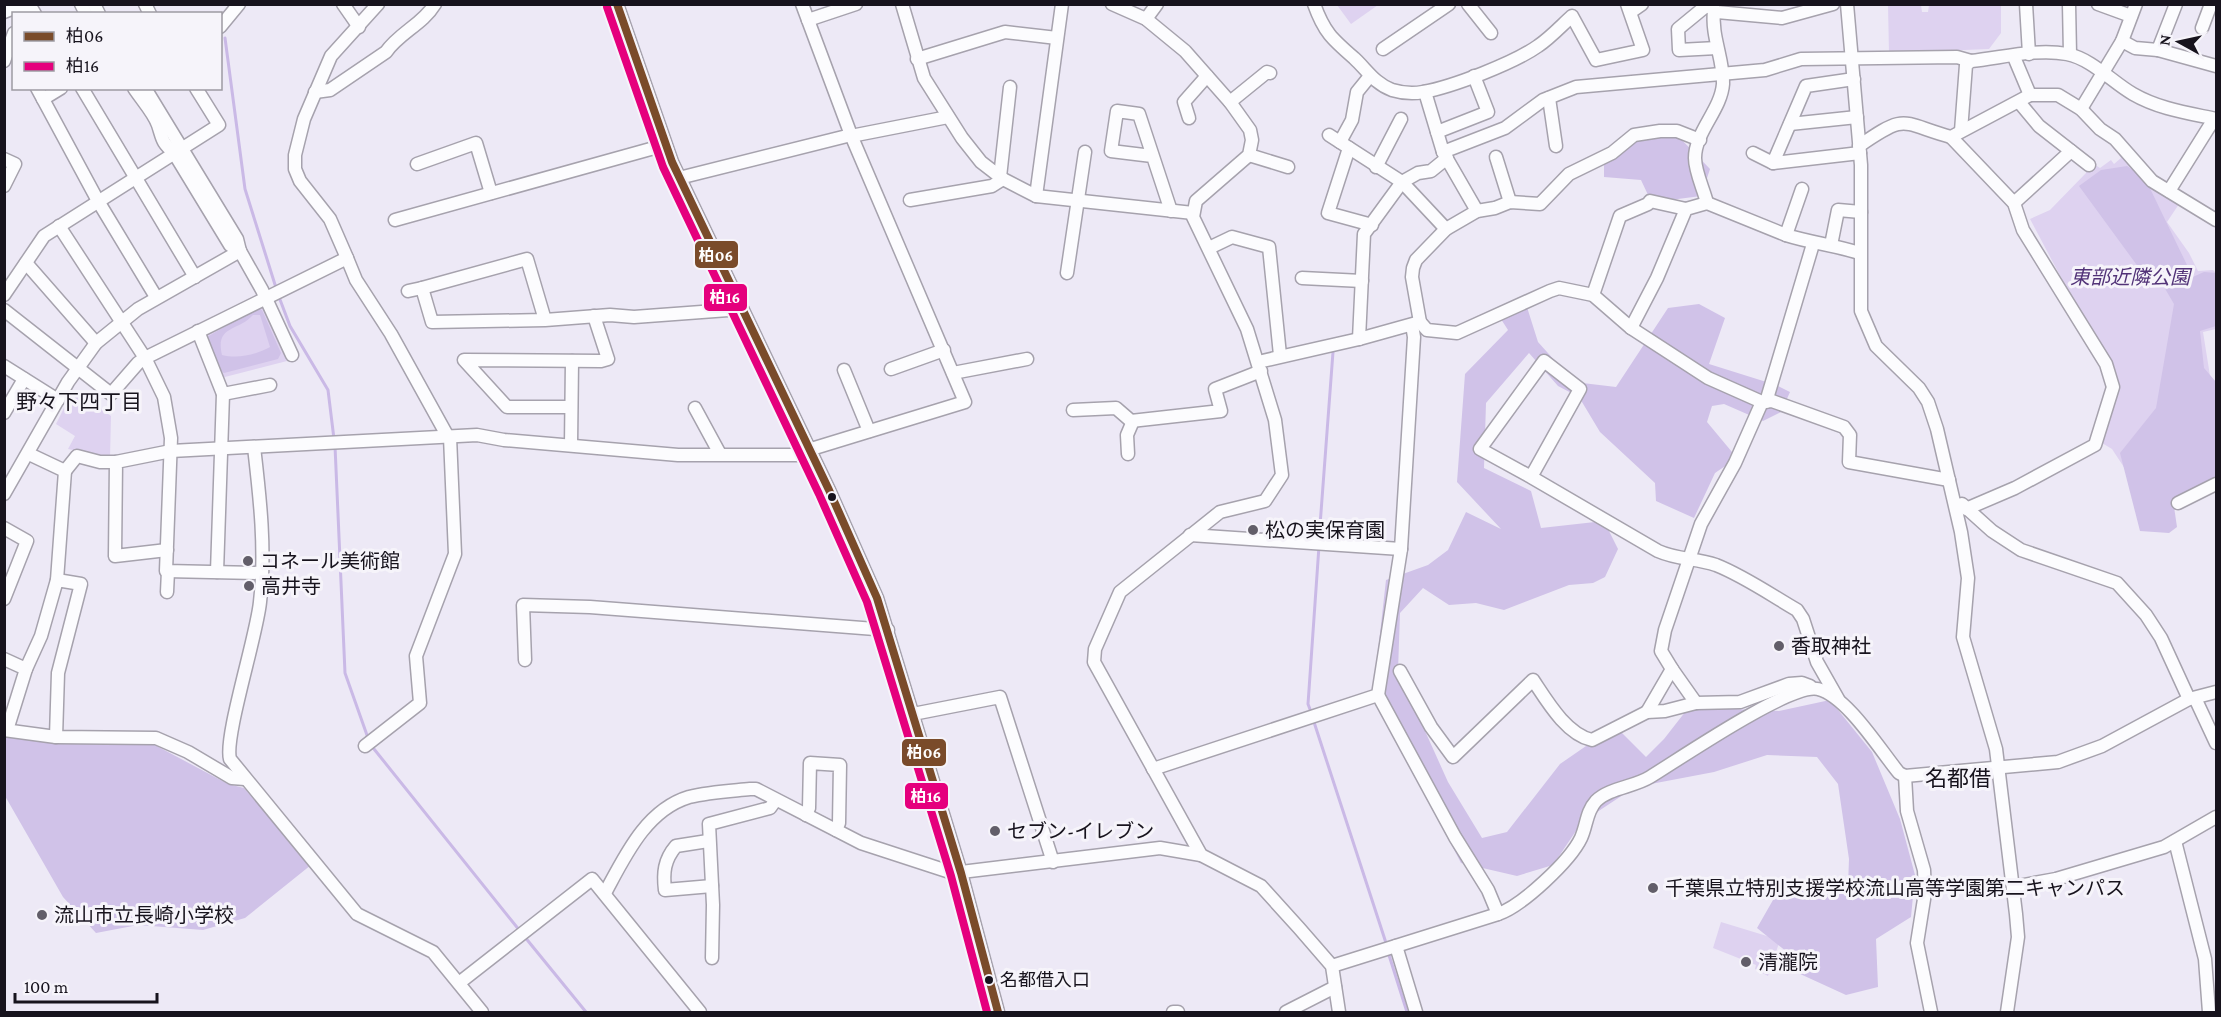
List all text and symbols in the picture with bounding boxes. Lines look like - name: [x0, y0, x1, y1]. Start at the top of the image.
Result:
- legend: [12, 12, 222, 90]
- north arrow: [2149, 12, 2209, 72]
- text: 柏06: [66, 26, 103, 46]
- text: N: [2155, 33, 2174, 47]
- text: 柏16: [66, 56, 99, 76]
- line badge: 柏06: [694, 240, 739, 269]
- text: 柏06: [699, 247, 733, 264]
- park label: 東部近隣公園: [2070, 266, 2193, 288]
- line badge: 柏16: [703, 283, 748, 312]
- text: 柏16: [710, 289, 740, 306]
- district label: 野々下四丁目: [16, 390, 142, 414]
- unlabelled marker: [826, 491, 838, 503]
- place label: 松の実保育園: [1265, 519, 1385, 541]
- marker: 松の実保育園: [1246, 523, 1260, 537]
- place label: コネール美術館: [260, 550, 400, 572]
- marker: コネール美術館: [241, 554, 255, 568]
- place label: 高井寺: [261, 575, 321, 597]
- marker: 高井寺: [242, 579, 256, 593]
- place label: 香取神社: [1791, 635, 1871, 657]
- marker: 香取神社: [1772, 639, 1786, 653]
- line badge: 柏06: [901, 738, 947, 767]
- text: 柏06: [907, 744, 941, 761]
- district label: 名都借: [1925, 766, 1991, 791]
- line badge: 柏16: [904, 782, 949, 810]
- text: 柏16: [911, 788, 941, 805]
- place label: セブン-イレブン: [1007, 820, 1154, 842]
- marker: セブン-イレブン: [988, 824, 1002, 838]
- place label: 千葉県立特別支援学校流山高等学園第二キャンパス: [1665, 877, 2125, 899]
- marker: 千葉県立特別支援学校流山高等学園第二キャンパス: [1646, 881, 1660, 895]
- place label: 流山市立長崎小学校: [54, 904, 234, 926]
- marker: 流山市立長崎小学校: [35, 908, 49, 922]
- place label: 清瀧院: [1758, 951, 1818, 973]
- marker: 清瀧院: [1739, 955, 1753, 969]
- scale bar: [15, 966, 158, 1004]
- place label: 名都借入口: [1000, 970, 1090, 990]
- marker: 名都借入口: [983, 974, 995, 986]
- text: 100 m: [24, 977, 69, 997]

